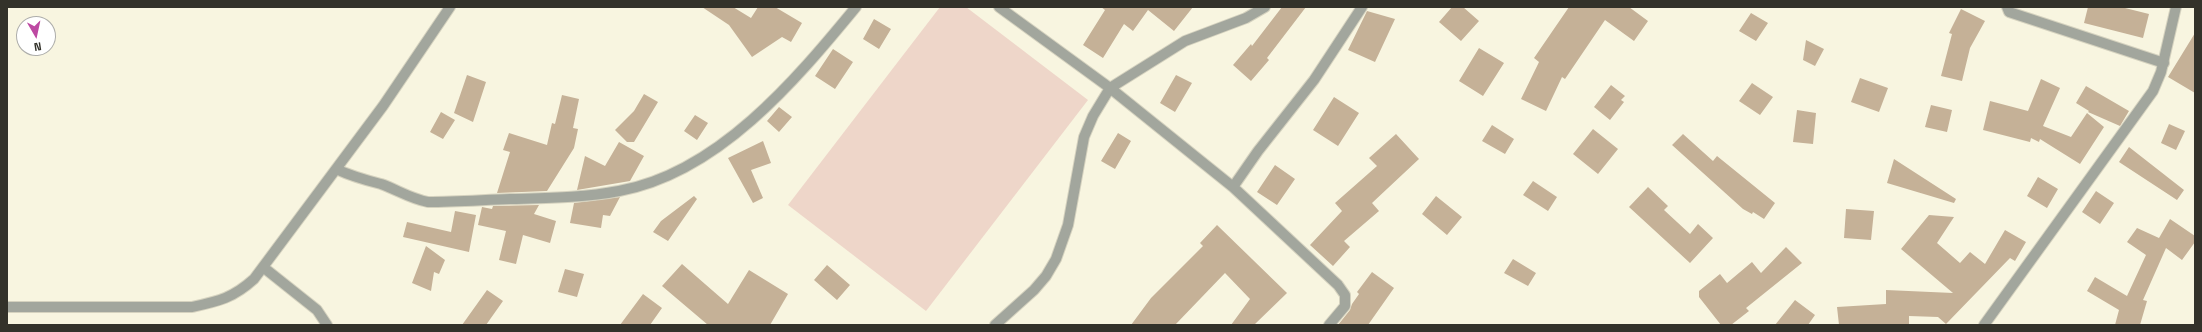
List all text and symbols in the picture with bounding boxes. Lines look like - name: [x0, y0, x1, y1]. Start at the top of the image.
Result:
- north arrow: [16, 16, 56, 56]
- text: N: [33, 39, 42, 54]

